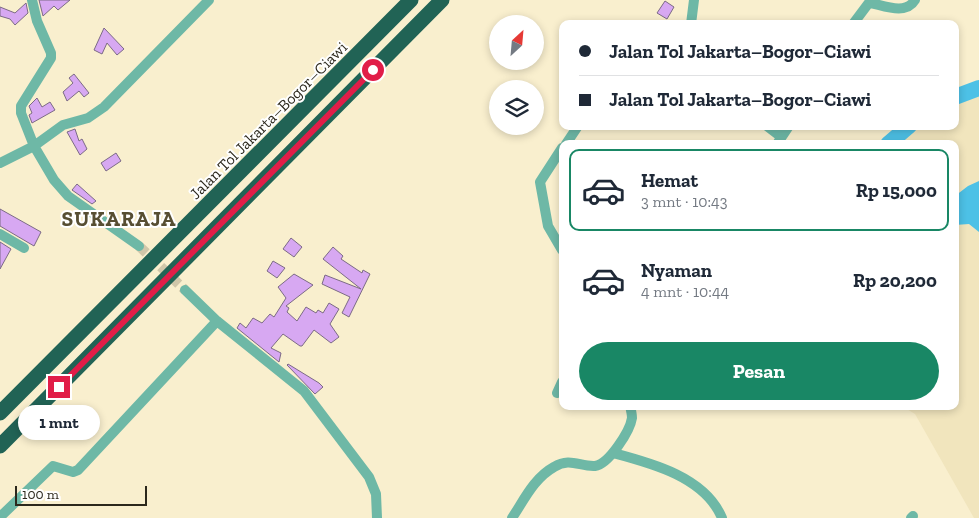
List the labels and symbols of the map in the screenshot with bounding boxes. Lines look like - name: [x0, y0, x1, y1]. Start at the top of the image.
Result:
- north arrow: [489, 15, 544, 70]
- street label: Jalan Tol Jakarta–Bogor–Ciawi: [186, 37, 351, 203]
- route start: [362, 59, 384, 81]
- district label: SUKARAJA: [62, 206, 177, 231]
- route end: [48, 376, 70, 398]
- callout: 1 mnt: [18, 404, 100, 440]
- scale bar: [15, 483, 148, 506]

